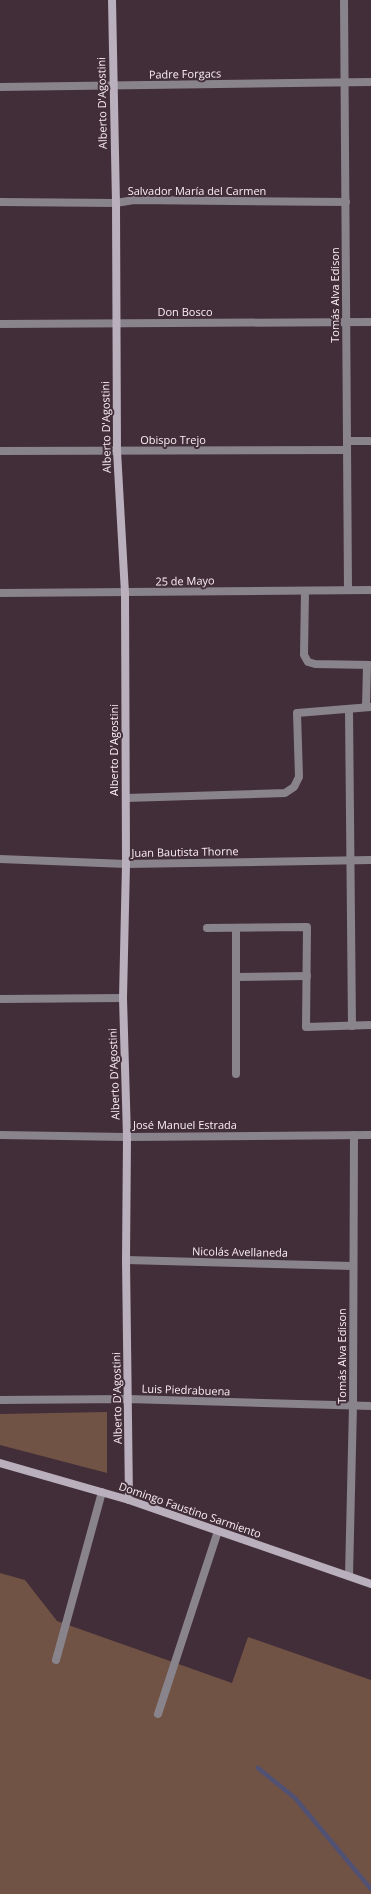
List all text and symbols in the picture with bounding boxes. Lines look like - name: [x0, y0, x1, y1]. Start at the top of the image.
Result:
- street label: Alberto D'Agostini: [93, 57, 110, 149]
- street label: Padre Forgacs: [149, 65, 221, 82]
- street label: Salvador María del Carmen: [128, 183, 266, 198]
- street label: Tomás Alva Edison: [327, 247, 342, 343]
- street label: Don Bosco: [157, 304, 213, 319]
- street label: Alberto D'Agostini: [97, 381, 114, 473]
- street label: Obispo Trejo: [140, 432, 206, 447]
- street label: 25 de Mayo: [155, 572, 215, 589]
- street label: Alberto D'Agostini: [106, 704, 121, 796]
- street label: Juan Bautista Thorne: [130, 843, 239, 860]
- street label: Alberto D'Agostini: [104, 1028, 123, 1120]
- street label: José Manuel Estrada: [132, 1117, 237, 1132]
- street label: Nicolás Avellaneda: [192, 1243, 288, 1260]
- street label: Tomás Alva Edison: [334, 1308, 349, 1404]
- street label: Alberto D'Agostini: [108, 1352, 125, 1444]
- street label: Luis Piedrabuena: [141, 1380, 231, 1399]
- street label: Domingo Faustino Sarmiento: [117, 1478, 264, 1541]

